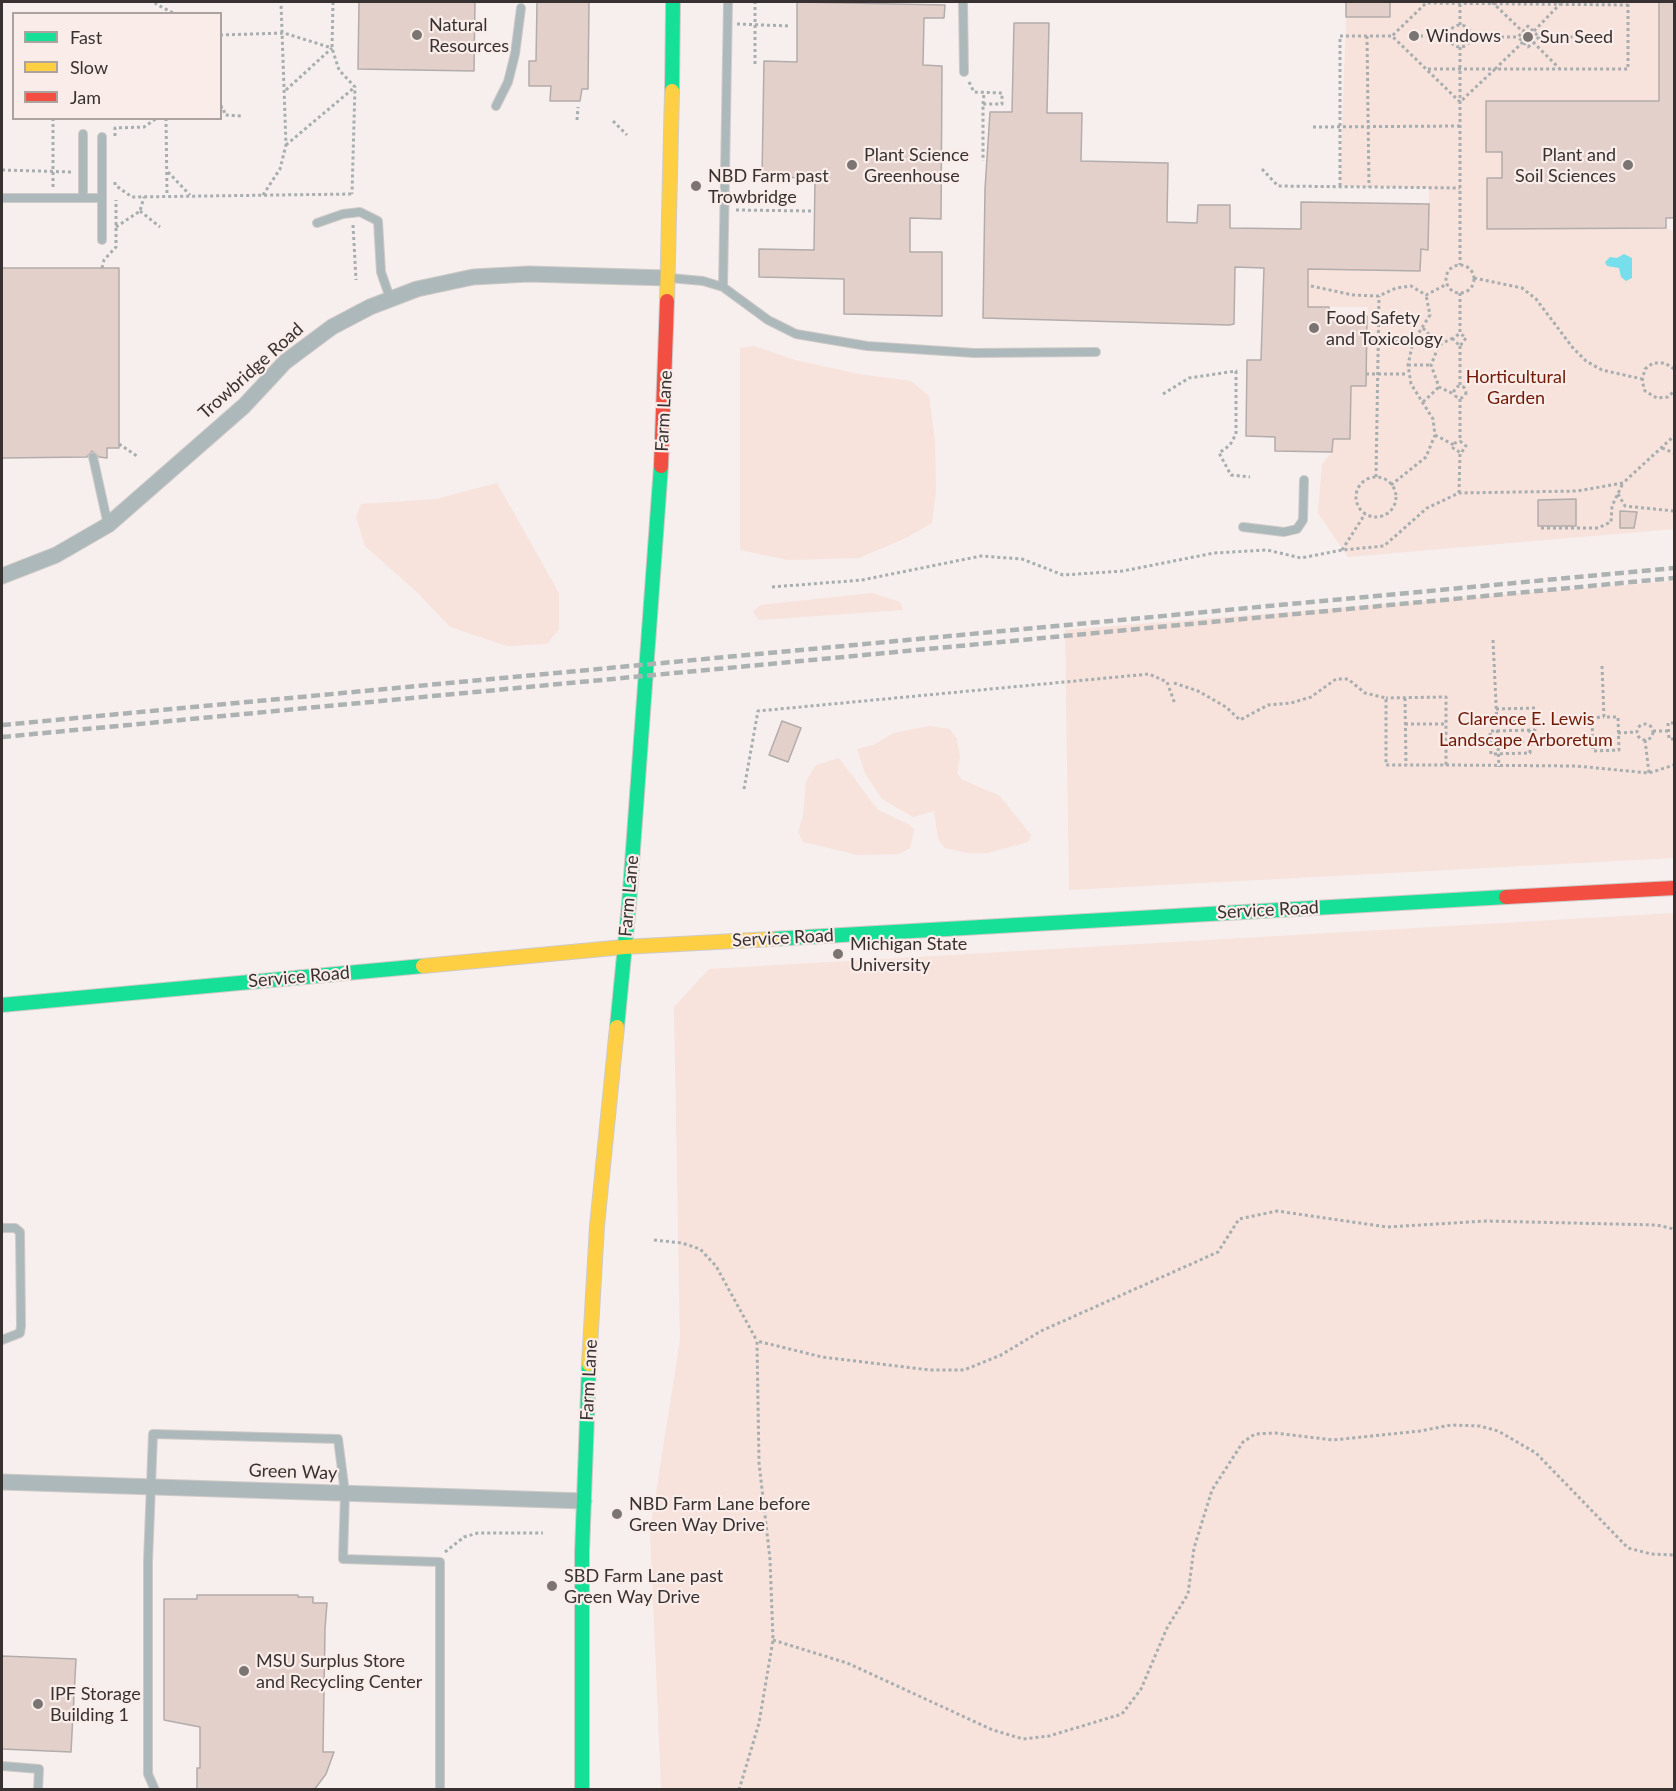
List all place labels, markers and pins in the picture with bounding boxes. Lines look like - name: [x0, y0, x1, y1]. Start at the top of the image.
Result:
- place label: Natural Resources: [429, 14, 509, 57]
- place label: Windows: [1426, 25, 1501, 47]
- place label: Sun Seed: [1540, 26, 1613, 48]
- marker: Natural Resources: [410, 28, 424, 42]
- marker: Windows: [1407, 29, 1421, 43]
- marker: Sun Seed: [1521, 30, 1535, 44]
- place label: Plant Science Greenhouse: [864, 144, 969, 186]
- place label: Plant and Soil Sciences: [1515, 144, 1616, 186]
- marker: Plant Science Greenhouse: [845, 158, 859, 172]
- marker: Plant and Soil Sciences: [1621, 158, 1635, 172]
- place label: NBD Farm past Trowbridge: [708, 165, 829, 207]
- marker: NBD Farm past Trowbridge: [689, 179, 703, 193]
- place label: Food Safety and Toxicology: [1326, 307, 1443, 350]
- marker: Food Safety and Toxicology: [1307, 321, 1321, 335]
- place label: Michigan State University: [850, 933, 967, 976]
- marker: Michigan State University: [831, 947, 845, 961]
- place label: NBD Farm Lane before Green Way Drive: [629, 1493, 810, 1536]
- marker: NBD Farm Lane before Green Way Drive: [610, 1507, 624, 1521]
- place label: SBD Farm Lane past Green Way Drive: [564, 1565, 723, 1608]
- marker: SBD Farm Lane past Green Way Drive: [545, 1579, 559, 1593]
- place label: MSU Surplus Store and Recycling Center: [256, 1650, 422, 1692]
- marker: MSU Surplus Store and Recycling Center: [237, 1664, 251, 1678]
- place label: IPF Storage Building 1: [50, 1683, 141, 1726]
- marker: IPF Storage Building 1: [31, 1697, 45, 1711]

